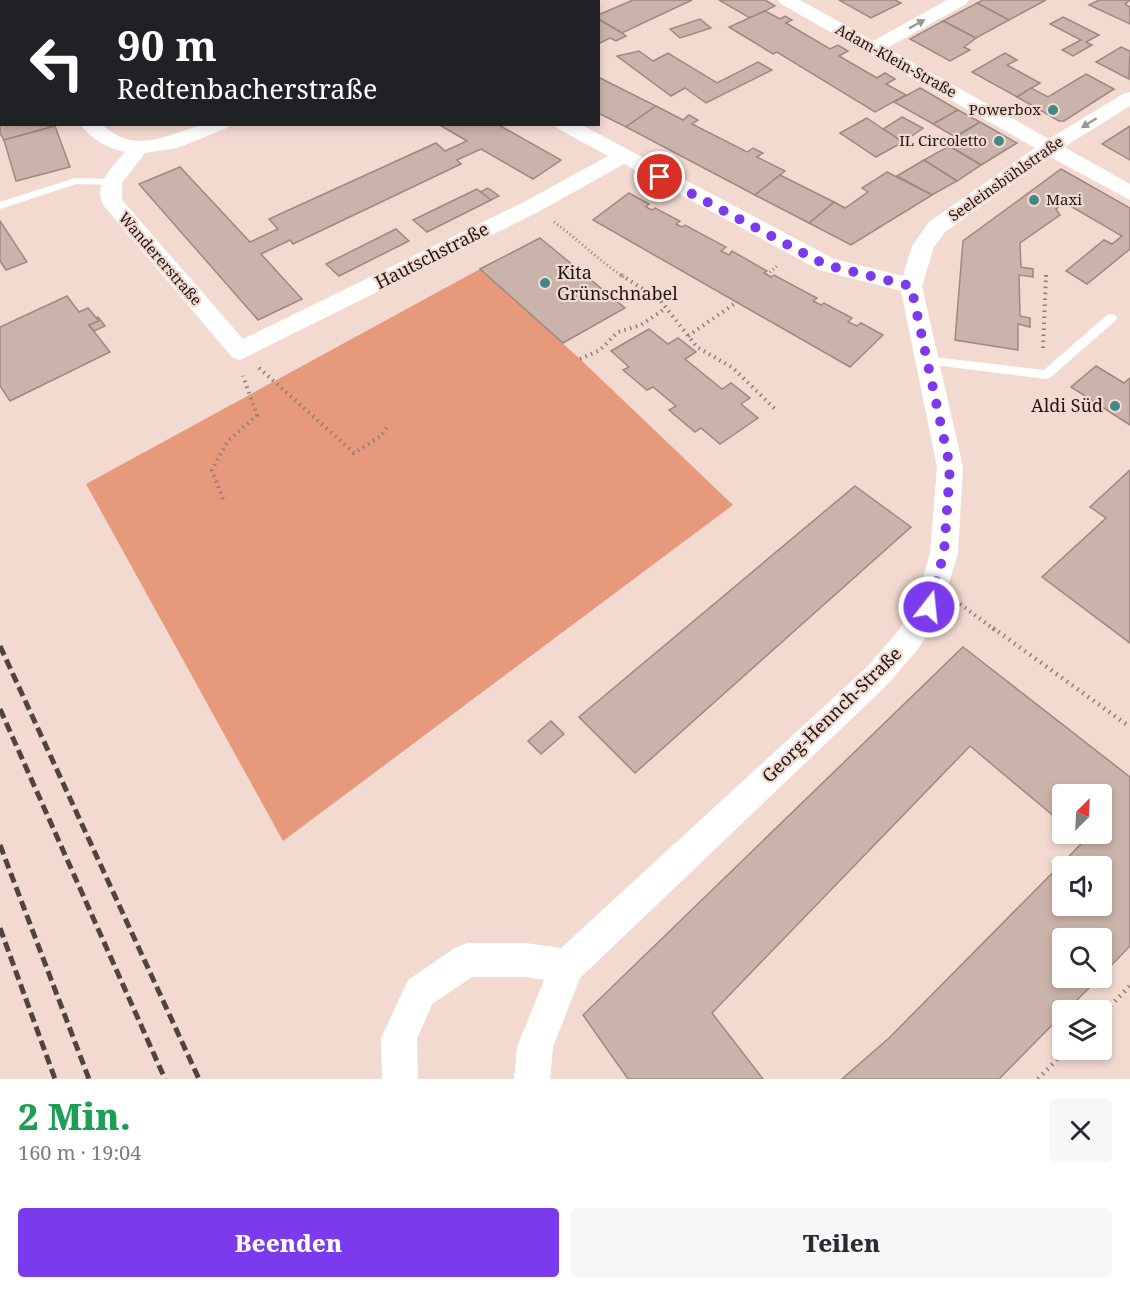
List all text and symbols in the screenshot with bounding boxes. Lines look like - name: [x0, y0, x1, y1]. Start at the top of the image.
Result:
- text: 90 m: [117, 16, 217, 73]
- street label: Adam-Klein-Straße: [832, 19, 961, 102]
- one-way arrow: [908, 19, 925, 29]
- icon: left: [18, 24, 96, 102]
- text: Redtenbacherstraße: [117, 70, 377, 107]
- place label: Powerbox: [969, 99, 1041, 119]
- marker: Powerbox: [1046, 103, 1060, 117]
- one-way arrow: [1081, 117, 1098, 128]
- place label: IL Circoletto: [899, 130, 987, 150]
- street label: Seeleinsbühlstraße: [944, 131, 1067, 225]
- marker: IL Circoletto: [992, 134, 1006, 148]
- pin: [634, 151, 685, 202]
- icon: arrive: [643, 160, 676, 193]
- place label: Maxi: [1046, 189, 1082, 209]
- marker: Maxi: [1027, 193, 1041, 207]
- street label: Wandererstraße: [115, 208, 207, 309]
- street label: Hautschstraße: [371, 216, 492, 294]
- place label: Kita Grünschnabel: [557, 260, 678, 305]
- marker: Kita Grünschnabel: [538, 276, 552, 290]
- place label: Aldi Süd: [1031, 393, 1103, 417]
- marker: Aldi Süd: [1108, 399, 1122, 413]
- position arrow: [897, 575, 961, 639]
- street label: Georg-Hennch-Straße: [756, 641, 906, 787]
- north arrow: [1052, 784, 1112, 844]
- map controls: [1052, 784, 1112, 1060]
- button: sound: [1052, 856, 1112, 916]
- button: search: [1052, 928, 1112, 988]
- button: layers: [1052, 1000, 1112, 1060]
- text: 2 Min.: [18, 1092, 131, 1141]
- button: close: [1049, 1099, 1112, 1162]
- text: 160 m · 19:04: [18, 1139, 141, 1166]
- button: Beenden: [18, 1208, 559, 1277]
- button: Teilen: [571, 1208, 1112, 1277]

